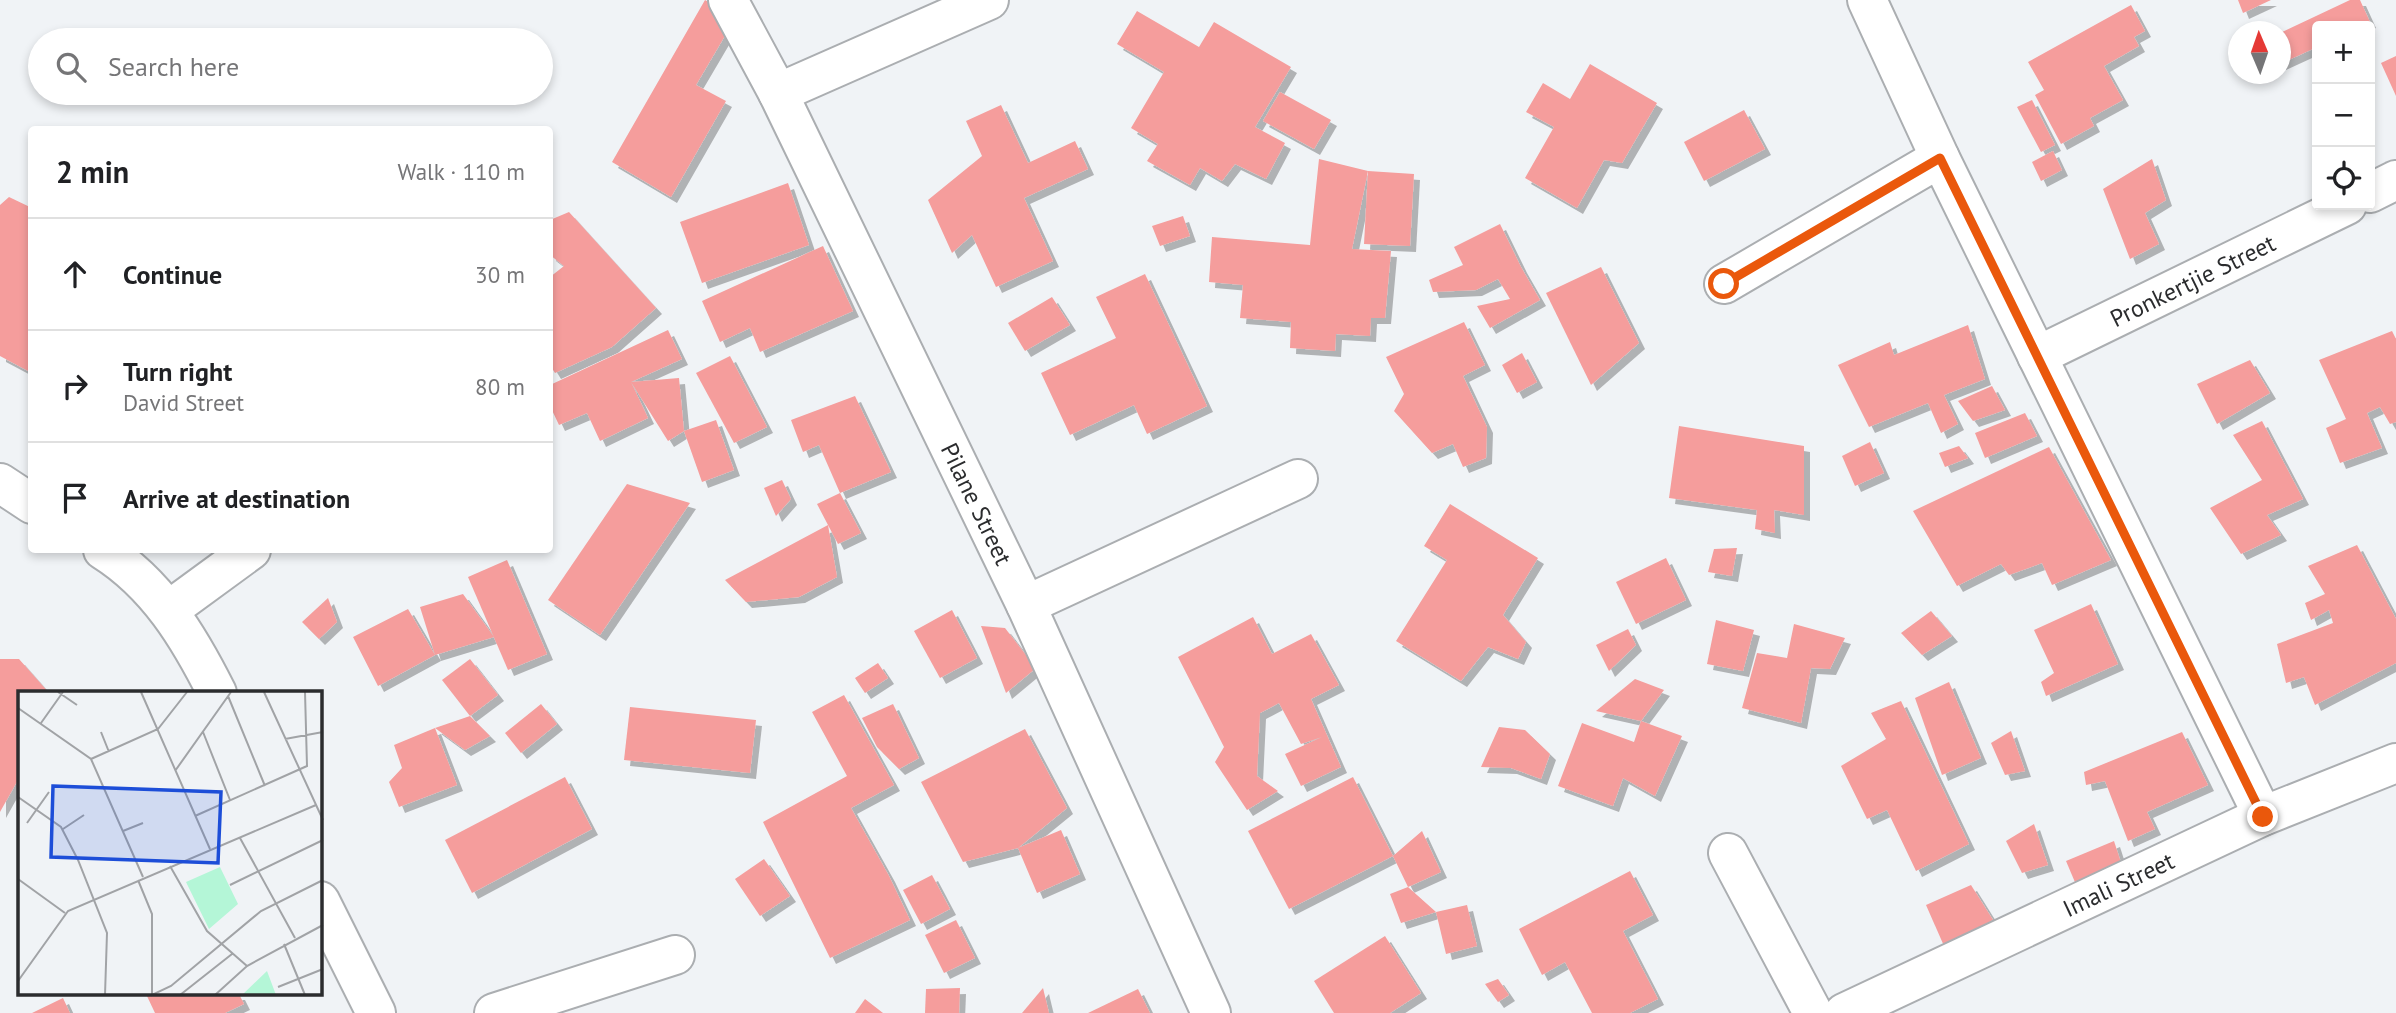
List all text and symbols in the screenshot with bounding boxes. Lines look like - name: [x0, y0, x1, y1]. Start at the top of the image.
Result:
- north arrow: [2228, 21, 2291, 84]
- map controls: [2312, 21, 2375, 210]
- button: +: [2312, 21, 2375, 84]
- search box: [28, 28, 553, 105]
- icon: search: [52, 48, 90, 86]
- text: Search here: [108, 50, 239, 83]
- button: −: [2312, 84, 2375, 147]
- button: locate: [2312, 147, 2375, 210]
- text: 2 min: [56, 152, 129, 191]
- text: Walk · 110 m: [398, 157, 525, 186]
- street label: Pronkertjie Street: [2105, 227, 2280, 334]
- icon: ahead: [56, 255, 94, 293]
- text: Continue: [123, 258, 222, 291]
- text: 30 m: [475, 260, 525, 289]
- route start: [1708, 268, 1739, 299]
- text: Turn right: [123, 355, 232, 388]
- icon: right: [56, 367, 94, 405]
- text: 80 m: [475, 372, 525, 401]
- text: David Street: [123, 388, 244, 417]
- street label: Pilane Street: [934, 438, 1020, 570]
- icon: arrive: [56, 479, 94, 517]
- text: Arrive at destination: [123, 482, 350, 515]
- inset map: [18, 691, 322, 996]
- route end: [2247, 801, 2278, 832]
- street label: Imali Street: [2057, 845, 2179, 924]

